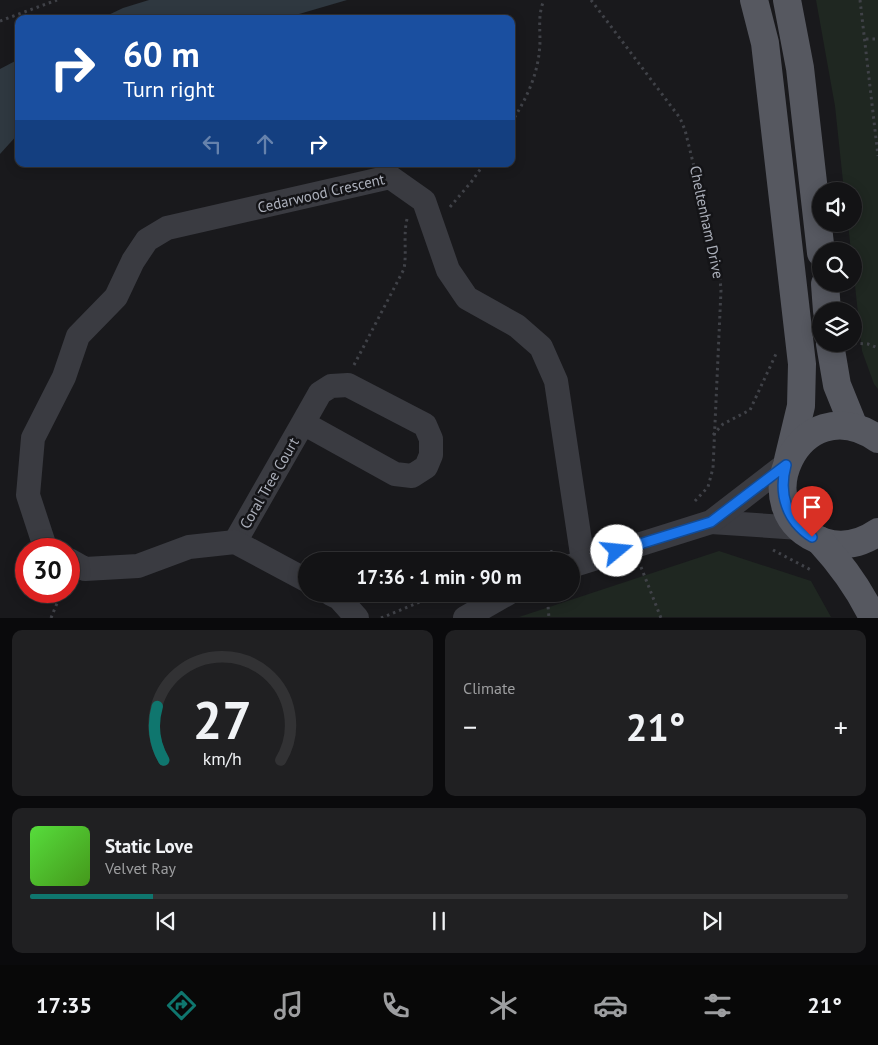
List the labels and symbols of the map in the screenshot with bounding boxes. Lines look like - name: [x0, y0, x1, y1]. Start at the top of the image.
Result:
- street label: Cheltenham Drive: [686, 164, 728, 280]
- street label: Cedarwood Crescent: [256, 169, 386, 217]
- street label: Coral Tree Court: [235, 434, 303, 532]
- pin: [791, 486, 833, 537]
- position arrow: [590, 524, 642, 576]
- speed limit sign: 30: [15, 538, 80, 603]

